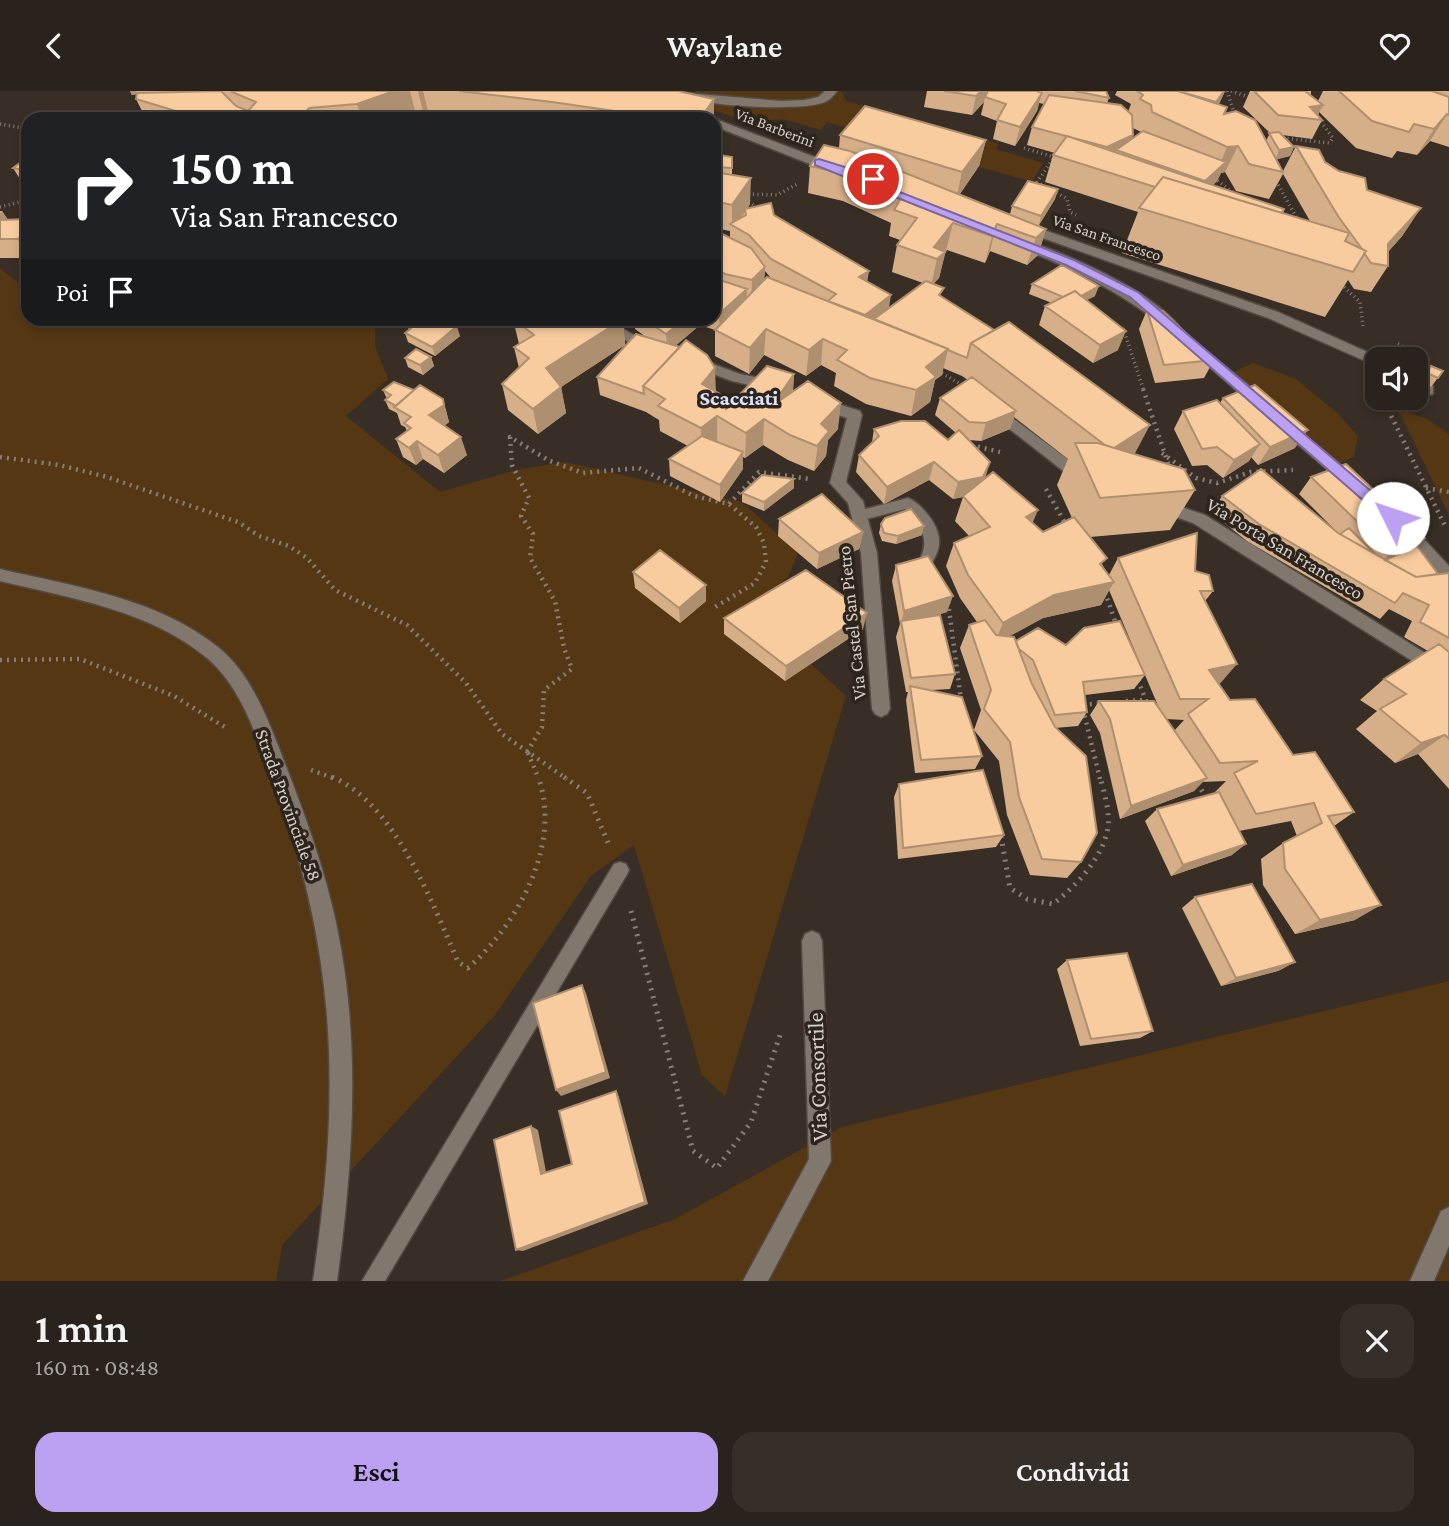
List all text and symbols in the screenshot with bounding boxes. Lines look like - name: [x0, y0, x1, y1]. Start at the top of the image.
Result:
- icon: back: [35, 27, 73, 65]
- icon: heart: [1376, 27, 1414, 65]
- text: Waylane: [667, 28, 782, 64]
- street label: Via Barberini: [733, 105, 817, 150]
- icon: right: [56, 140, 147, 231]
- text: 150 m: [171, 140, 294, 195]
- pin: [843, 149, 903, 209]
- icon: arrive: [854, 160, 892, 198]
- text: Via San Francesco: [171, 198, 398, 234]
- street label: Via San Francesco: [1050, 211, 1163, 264]
- icon: arrive: [102, 273, 140, 311]
- text: Poi: [56, 278, 88, 307]
- map controls: [1365, 347, 1428, 410]
- button: sound: [1365, 347, 1428, 410]
- district label: Scacciati: [700, 386, 778, 410]
- position arrow: [1356, 481, 1430, 555]
- street label: Via Porta San Francesco: [1203, 493, 1367, 603]
- street label: Via Castel San Pietro: [833, 545, 870, 701]
- street label: Strada Provinciale 58: [251, 727, 326, 884]
- street label: Via Consortile: [802, 1012, 832, 1142]
- text: 1 min: [35, 1304, 128, 1351]
- button: close: [1340, 1304, 1414, 1378]
- text: 160 m · 08:48: [35, 1354, 159, 1380]
- button: Esci: [35, 1432, 718, 1512]
- button: Condividi: [732, 1432, 1414, 1512]

